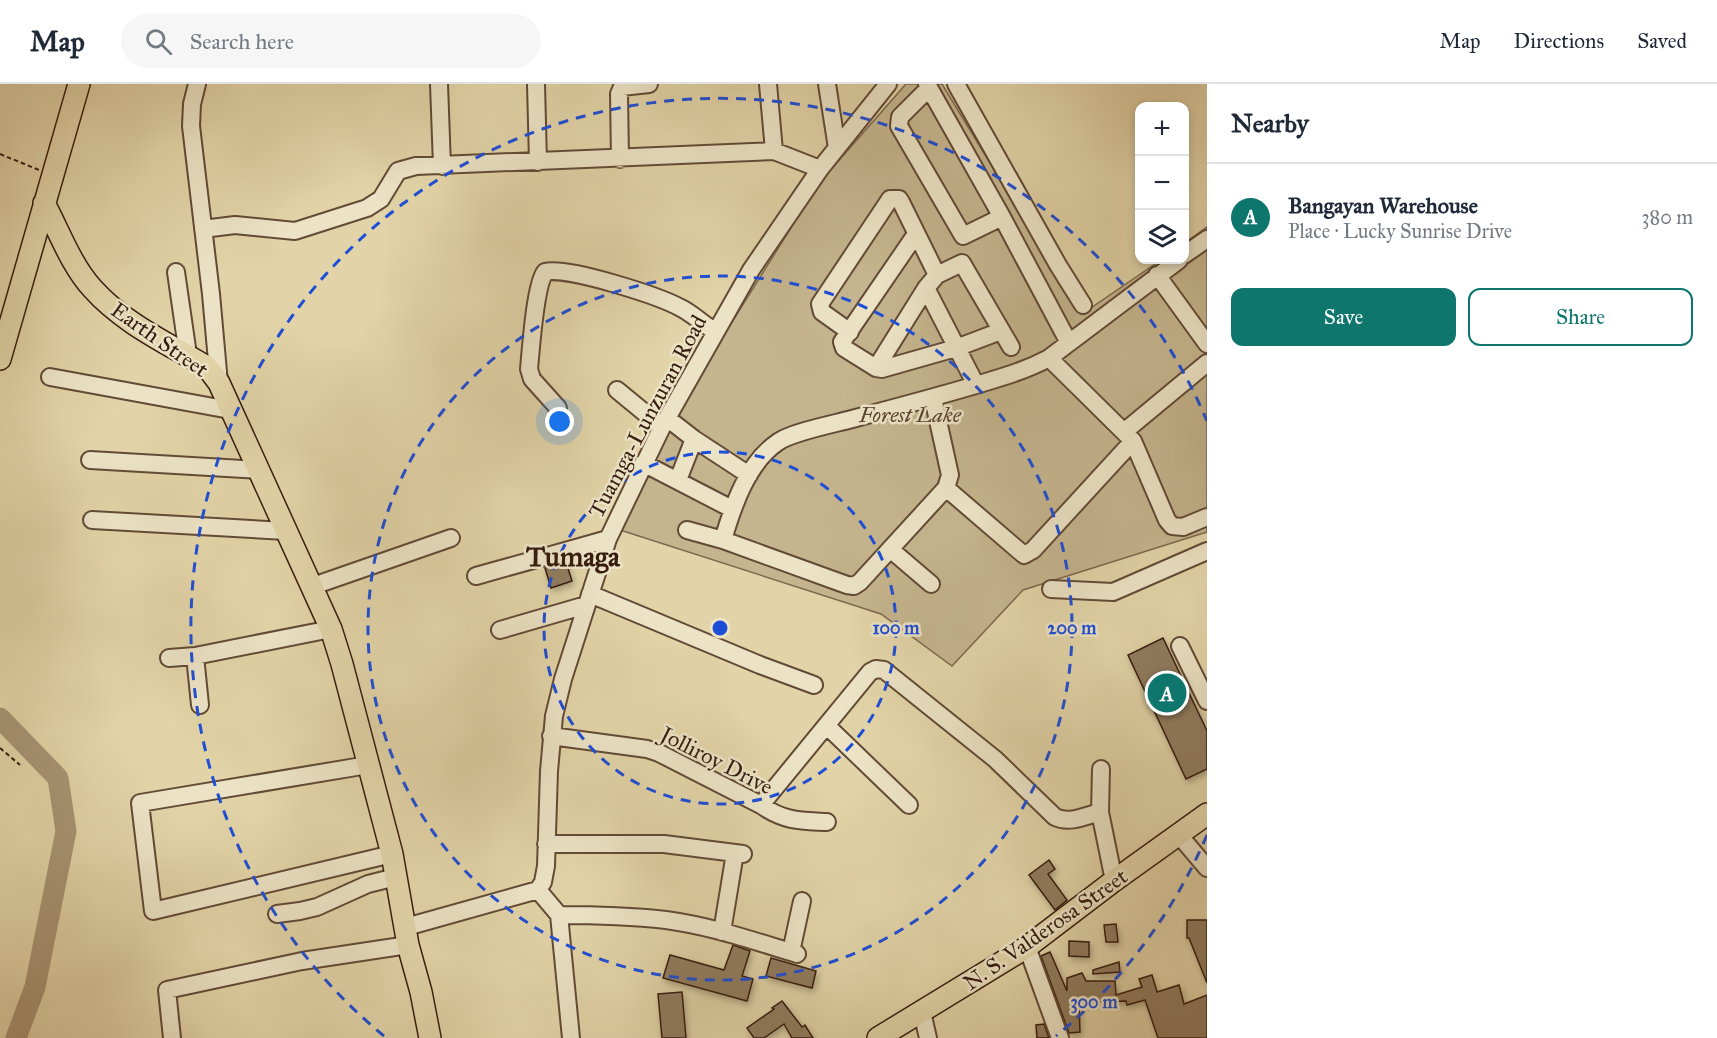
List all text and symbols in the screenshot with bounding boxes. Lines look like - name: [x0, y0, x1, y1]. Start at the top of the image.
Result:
- search box: [121, 14, 541, 68]
- text: Map: [30, 24, 85, 59]
- icon: search: [142, 25, 175, 58]
- text: Search here: [190, 28, 294, 55]
- text: Map: [1440, 28, 1481, 54]
- text: Directions: [1514, 28, 1604, 54]
- text: Saved: [1637, 28, 1687, 54]
- map controls: [1135, 102, 1189, 264]
- button: +: [1135, 102, 1189, 156]
- text: Nearby: [1231, 107, 1309, 139]
- button: −: [1135, 156, 1189, 210]
- text: Bangayan Warehouse: [1288, 192, 1478, 219]
- text: A: [1244, 205, 1257, 229]
- text: 380 m: [1642, 205, 1693, 229]
- button: layers: [1135, 210, 1189, 264]
- text: Place · Lucky Sunrise Drive: [1288, 219, 1512, 243]
- button: Save: [1231, 288, 1456, 346]
- button: Share: [1468, 288, 1693, 346]
- street label: Earth Street: [106, 296, 214, 383]
- street label: Tuamga-Lunzuran Road: [583, 310, 712, 522]
- park label: Forest Lake: [858, 401, 962, 428]
- your location: [545, 407, 574, 436]
- district label: Tumaga: [526, 539, 621, 574]
- text: 100 m: [873, 617, 920, 639]
- text: 200 m: [1048, 617, 1097, 639]
- centre of rings: [710, 618, 730, 638]
- pin: A: [1148, 670, 1186, 716]
- street label: Jolliroy Drive: [654, 720, 778, 800]
- street label: N. S. Valderosa Street: [958, 862, 1133, 996]
- text: 300 m: [1070, 991, 1118, 1014]

